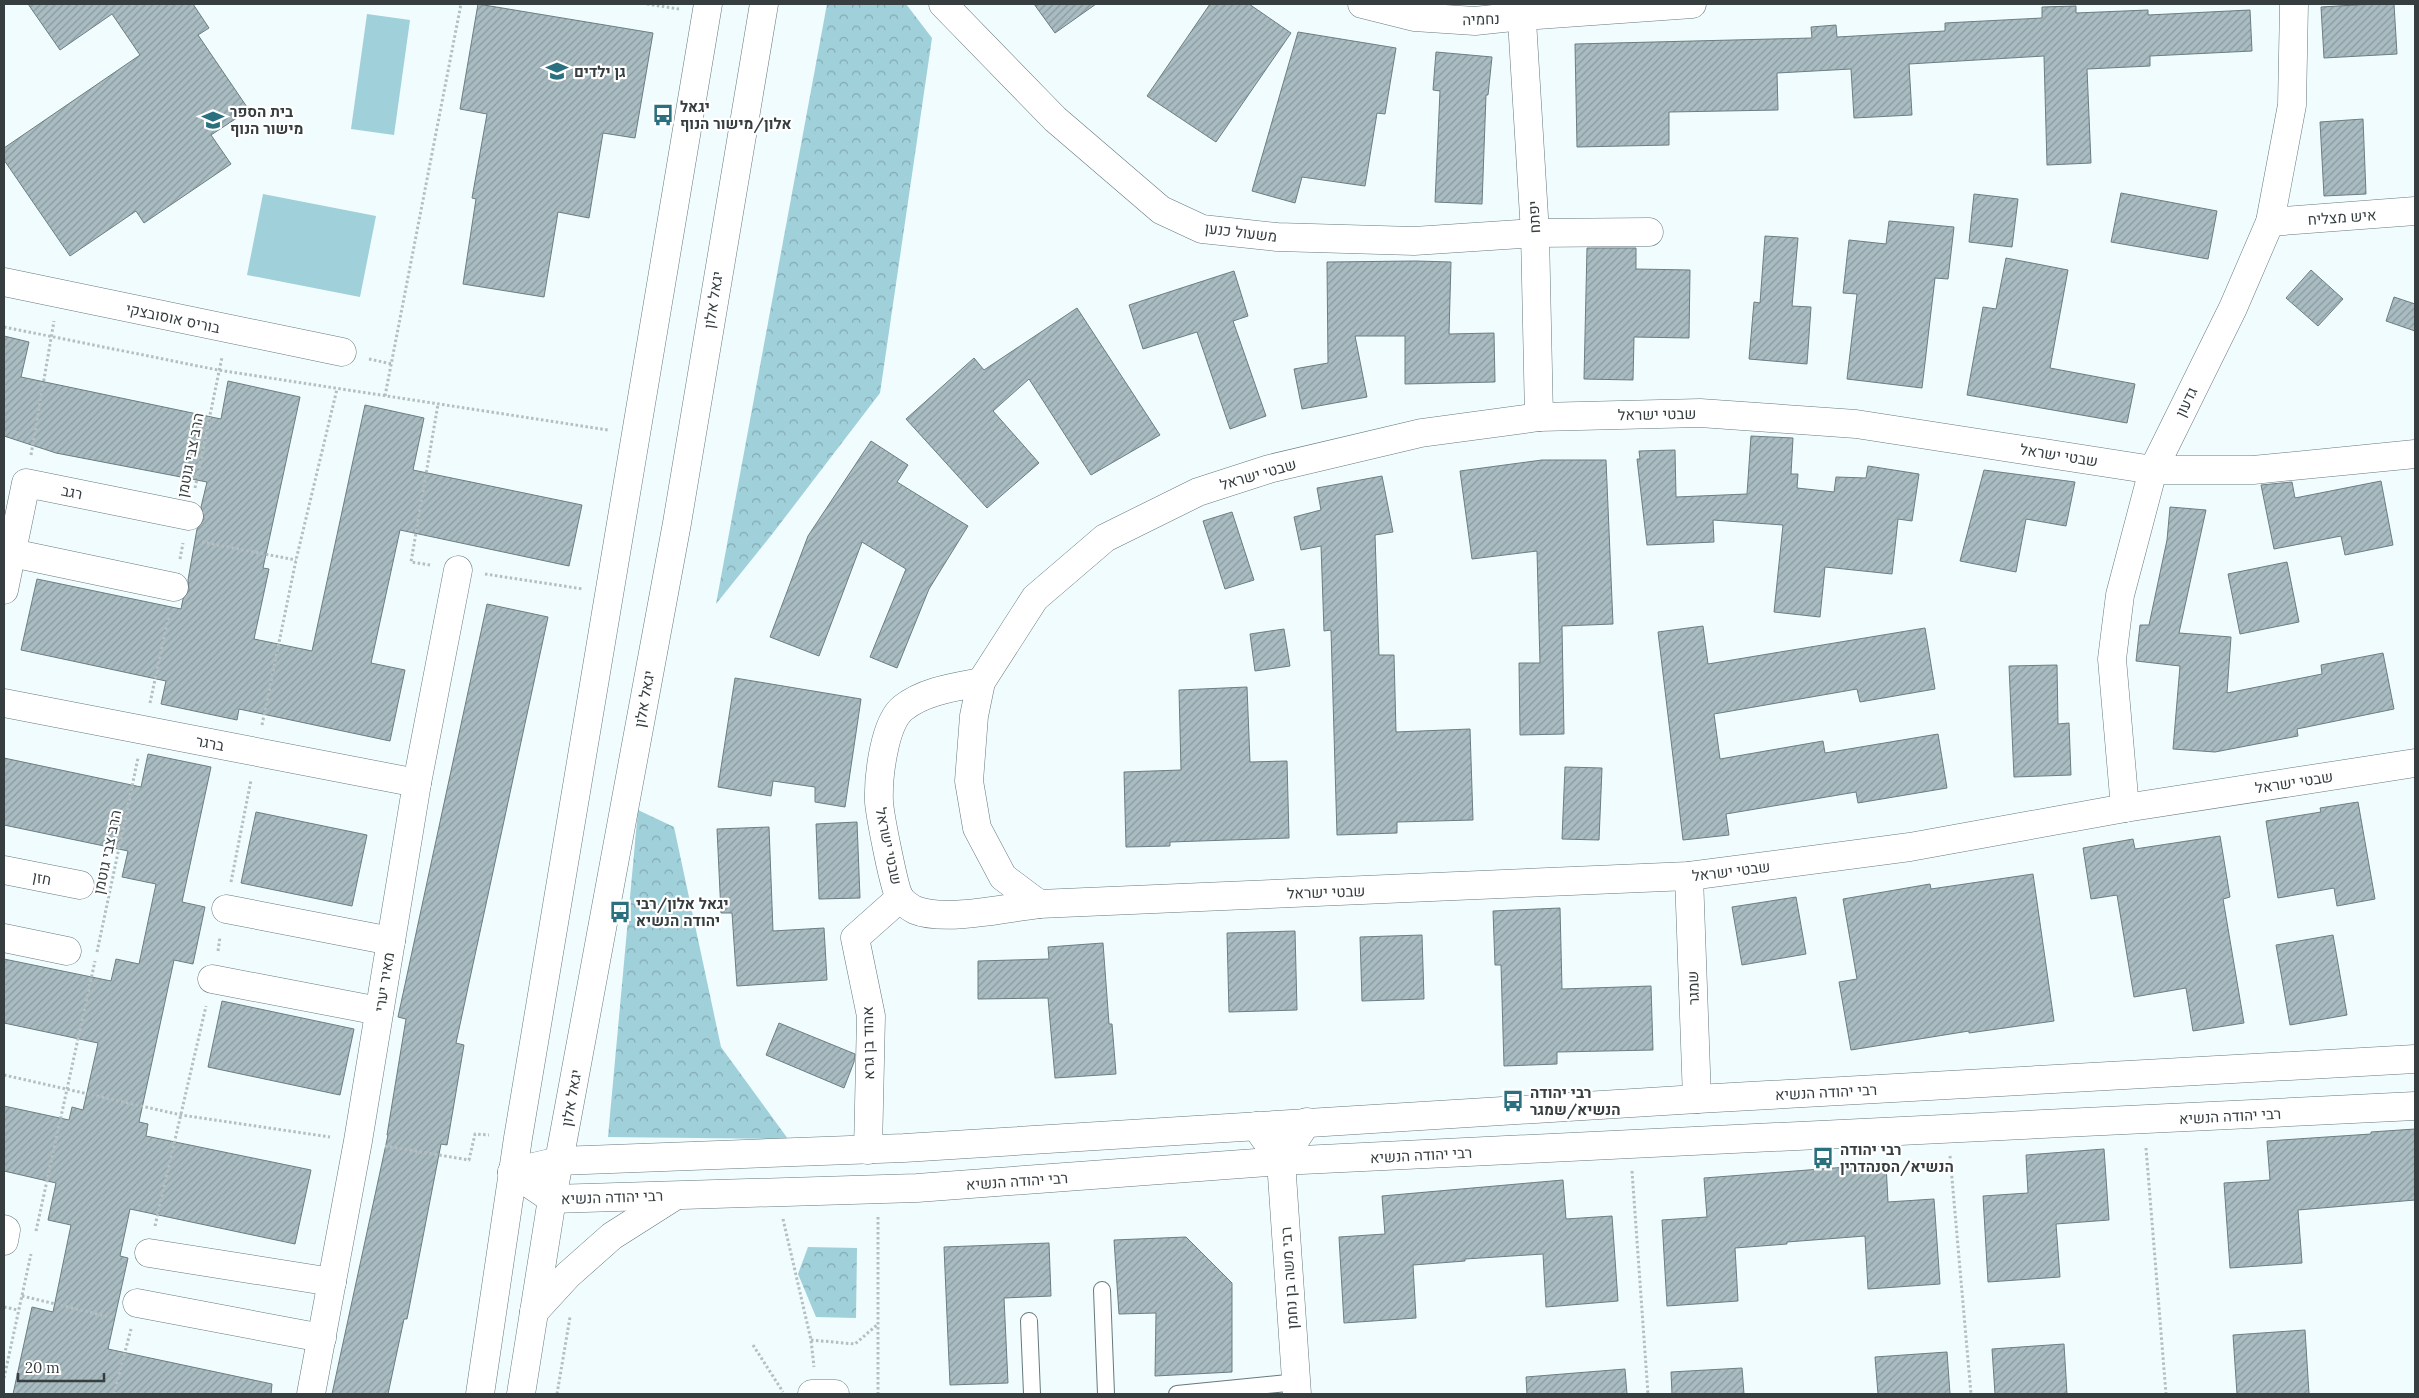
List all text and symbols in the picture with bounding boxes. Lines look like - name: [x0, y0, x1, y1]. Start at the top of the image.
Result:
- street label: נחמיה: [1462, 9, 1500, 29]
- school or university icon: גן ילדים: [544, 58, 570, 84]
- place label: גן ילדים: [574, 62, 626, 81]
- place label: יגאל אלון/מישור הנוף: [680, 97, 792, 134]
- place label: בית הספר מישור הנוף: [230, 102, 304, 138]
- bus stop icon: יגאל אלון/מישור הנוף: [650, 102, 676, 128]
- school or university icon: בית הספר מישור הנוף: [200, 107, 226, 133]
- street label: יפתח: [1524, 200, 1544, 234]
- street label: איש מצליח: [2307, 205, 2377, 229]
- street label: משעול כנען: [1204, 218, 1278, 246]
- street label: יגאל אלון: [699, 270, 727, 330]
- street label: בוריס אוסובצקי: [124, 299, 222, 337]
- street label: גדעון: [2171, 384, 2201, 420]
- street label: שבטי ישראל: [1618, 404, 1696, 424]
- street label: הרב צבי גוטמן: [172, 411, 208, 499]
- street label: שבטי ישראל: [2019, 439, 2099, 471]
- street label: שבטי ישראל: [1218, 454, 1298, 494]
- street label: רגב: [60, 481, 84, 503]
- street label: יגאל אלון: [630, 669, 658, 729]
- street label: ברגר: [194, 731, 226, 755]
- street label: שבטי ישראל: [2254, 766, 2334, 798]
- street label: שבטי ישראל: [872, 806, 906, 886]
- street label: הרב צבי גוטמן: [89, 808, 125, 896]
- street label: שבטי ישראל: [1691, 857, 1771, 885]
- street label: חזן: [31, 867, 53, 889]
- street label: שבטי ישראל: [1286, 881, 1366, 903]
- place label: יגאל אלון/רבי יהודה הנשיא: [636, 894, 729, 930]
- bus stop icon: יגאל אלון/רבי יהודה הנשיא: [607, 899, 633, 925]
- street label: מאיר יערי: [370, 951, 398, 1013]
- street label: שמגר: [1683, 970, 1703, 1006]
- street label: אהוד בן גרא: [858, 1006, 878, 1080]
- street label: יגאל אלון: [557, 1068, 585, 1128]
- street label: רבי יהודה הנשיא: [1774, 1080, 1878, 1104]
- place label: רבי יהודה הנשיא/שמגר: [1530, 1083, 1621, 1120]
- bus stop icon: רבי יהודה הנשיא/שמגר: [1500, 1088, 1526, 1114]
- street label: רבי יהודה הנשיא: [2178, 1104, 2282, 1128]
- place label: רבי יהודה הנשיא/הסנהדרין: [1840, 1140, 1954, 1177]
- street label: רבי יהודה הנשיא: [1369, 1143, 1473, 1167]
- bus stop icon: רבי יהודה הנשיא/הסנהדרין: [1810, 1145, 1836, 1171]
- street label: רבי יהודה הנשיא: [965, 1168, 1069, 1194]
- street label: רבי יהודה הנשיא: [560, 1186, 664, 1208]
- street label: רבי משה בן נחמן: [1276, 1226, 1302, 1330]
- scale bar: [18, 1350, 104, 1382]
- text: 20 m: [25, 1358, 60, 1377]

